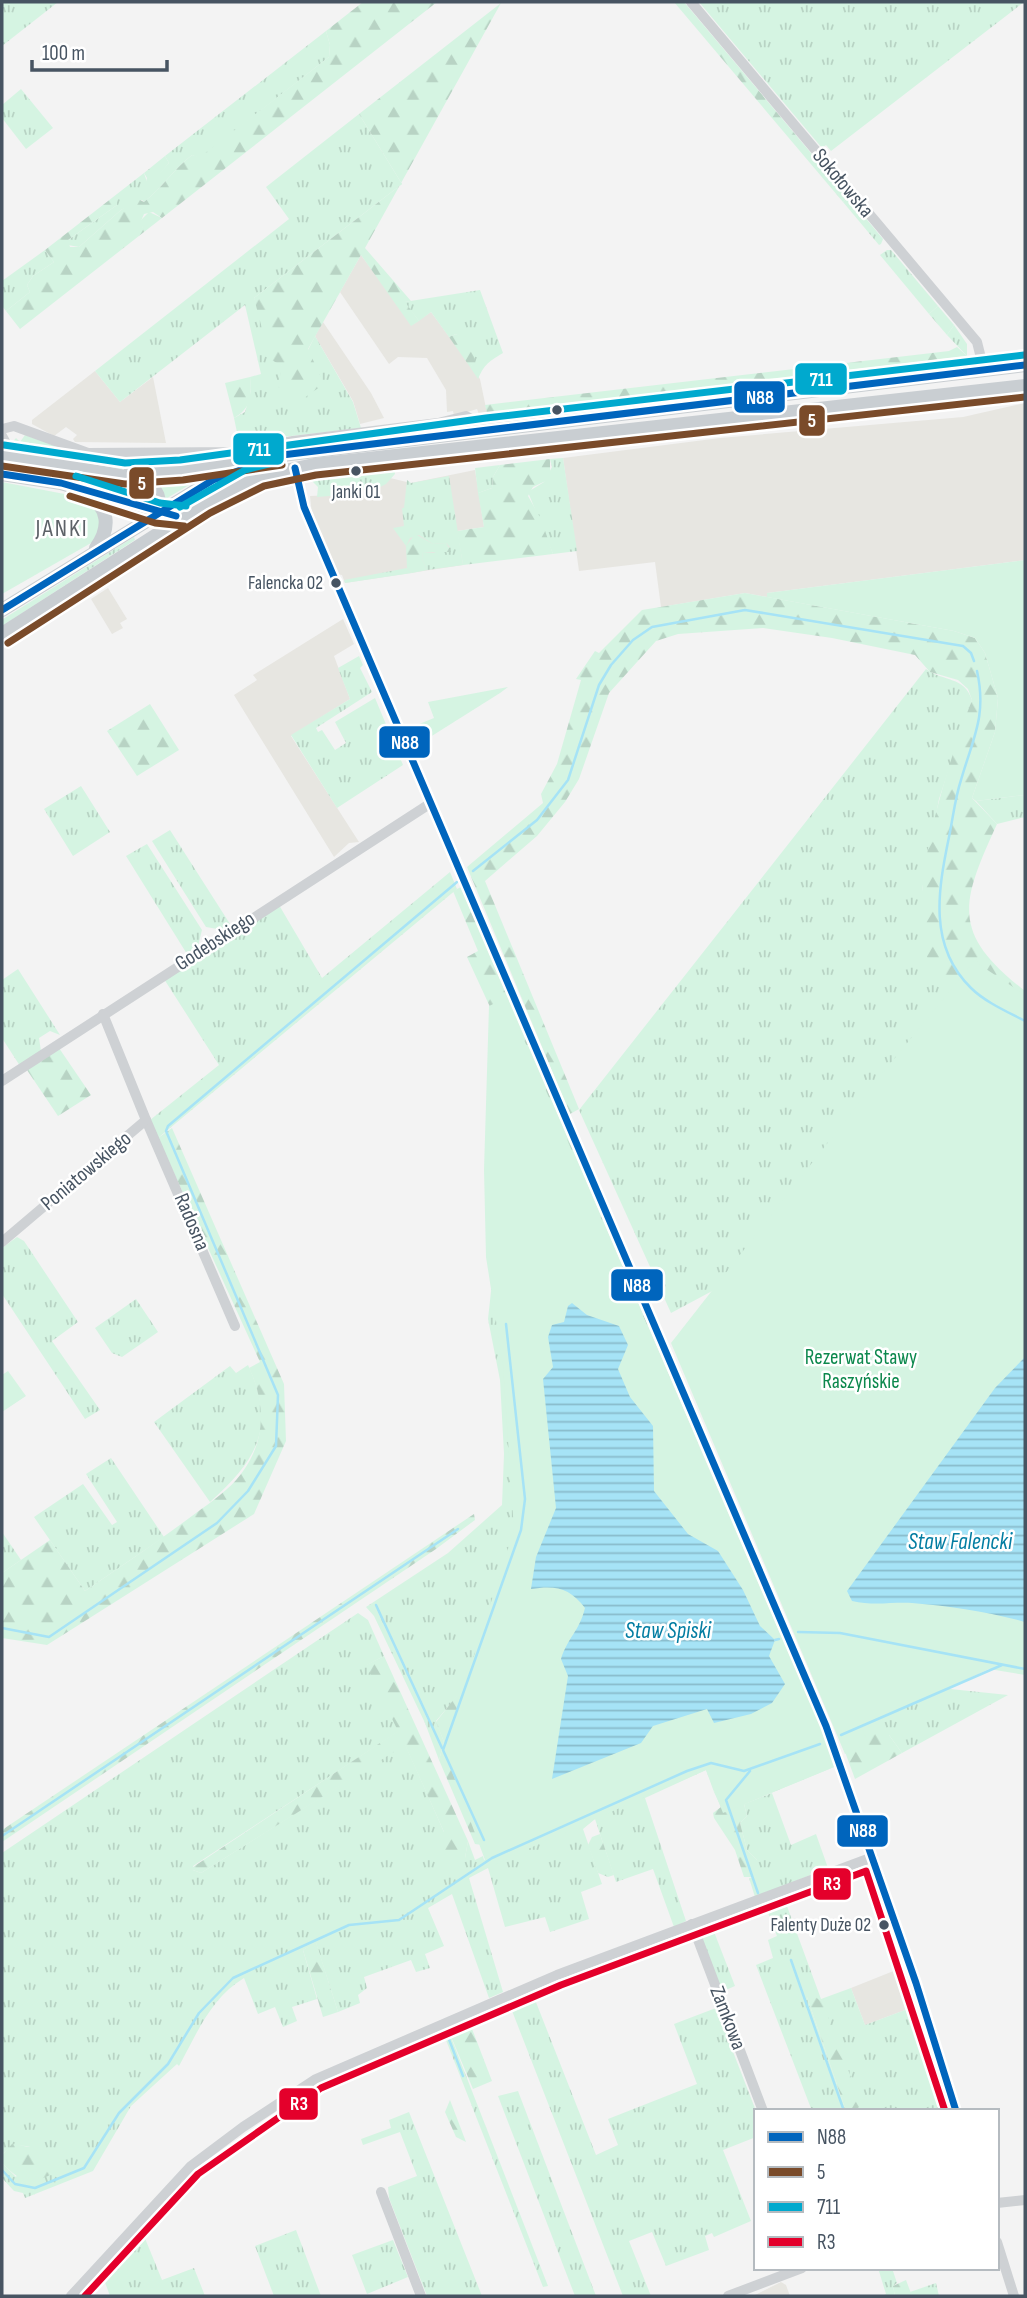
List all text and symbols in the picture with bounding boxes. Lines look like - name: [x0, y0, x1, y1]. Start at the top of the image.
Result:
- scale bar: [32, 28, 166, 72]
- text: 100 m: [42, 41, 85, 66]
- street label: Sokołowska: [807, 144, 879, 222]
- line badge: 711: [794, 362, 848, 396]
- text: 711: [809, 369, 833, 392]
- line badge: N88: [733, 380, 786, 414]
- text: N88: [746, 387, 774, 410]
- unlabelled marker: [550, 403, 564, 417]
- line badge: 5: [798, 404, 826, 437]
- text: 5: [808, 410, 816, 433]
- line badge: 711: [232, 432, 285, 466]
- text: 711: [247, 439, 271, 462]
- marker: Janki 01: [349, 464, 363, 478]
- line badge: 5: [128, 466, 155, 500]
- text: 5: [138, 473, 146, 496]
- place label: Janki 01: [331, 481, 380, 504]
- district label: JANKI: [34, 514, 89, 543]
- place label: Falencka 02: [248, 572, 323, 595]
- marker: Falencka 02: [329, 576, 343, 590]
- line badge: N88: [378, 725, 431, 759]
- text: N88: [391, 732, 419, 755]
- street label: Godebskiego: [170, 906, 260, 976]
- street label: Poniatowskiego: [36, 1126, 136, 1216]
- street label: Radosna: [169, 1190, 215, 1254]
- line badge: N88: [610, 1268, 664, 1302]
- text: N88: [623, 1275, 651, 1298]
- park label: Rezerwat Stawy Raszyńskie: [805, 1345, 917, 1394]
- water label: Staw Falencki: [908, 1528, 1013, 1556]
- water label: Staw Spiski: [625, 1617, 712, 1645]
- line badge: N88: [836, 1814, 889, 1848]
- text: N88: [849, 1820, 877, 1843]
- line badge: R3: [812, 1867, 852, 1901]
- text: R3: [823, 1873, 841, 1896]
- place label: Falenty Duże 02: [770, 1914, 871, 1937]
- marker: Falenty Duże 02: [877, 1918, 891, 1932]
- street label: Zamkowa: [705, 1983, 751, 2053]
- line badge: R3: [278, 2087, 319, 2121]
- text: R3: [290, 2093, 308, 2116]
- legend: [754, 2109, 999, 2270]
- text: N88: [817, 2125, 846, 2150]
- text: 5: [817, 2160, 825, 2185]
- text: 711: [817, 2195, 841, 2220]
- text: R3: [817, 2230, 836, 2255]

